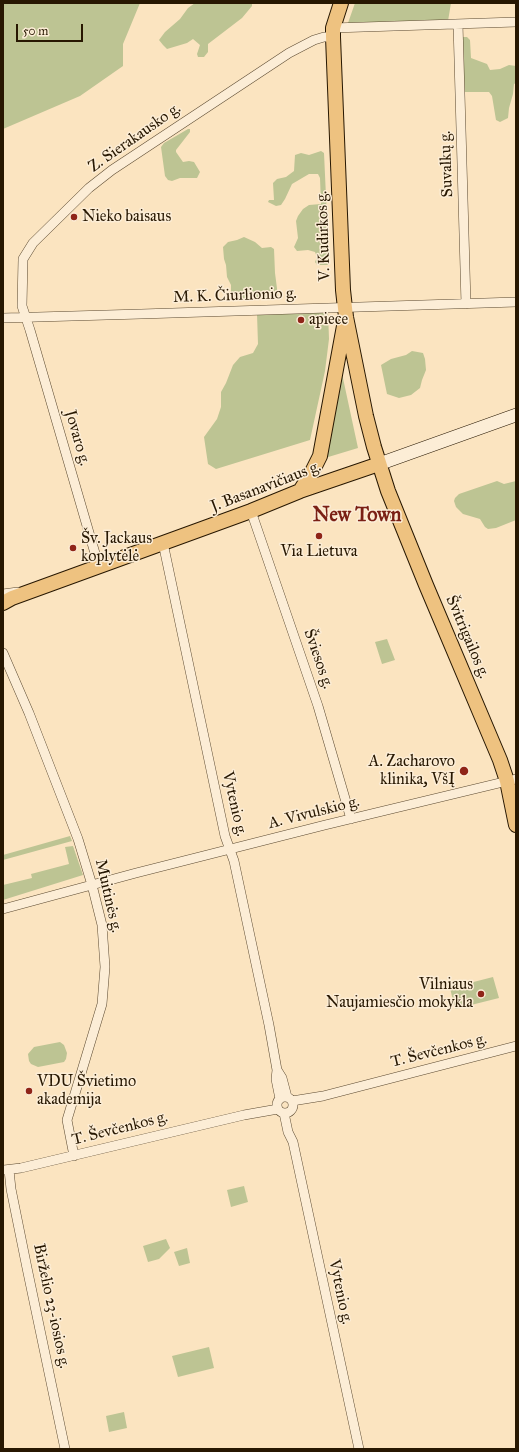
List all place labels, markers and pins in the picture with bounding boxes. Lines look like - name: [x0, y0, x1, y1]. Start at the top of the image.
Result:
- place label: Nieko baisaus: [82, 207, 171, 227]
- marker: Nieko baisaus: [69, 212, 79, 222]
- place label: apiece: [309, 310, 348, 330]
- marker: apiece: [296, 315, 306, 325]
- place label: Šv. Jackaus koplytėlė: [81, 529, 152, 567]
- marker: Via Lietuva: [314, 531, 324, 541]
- place label: Via Lietuva: [280, 542, 358, 562]
- marker: Šv. Jackaus koplytėlė: [68, 543, 78, 553]
- place label: A. Zacharovo klinika, VšĮ: [369, 752, 455, 790]
- marker: A. Zacharovo klinika, VšĮ: [458, 765, 470, 777]
- place label: Vilniaus Naujamiesčio mokykla: [326, 975, 473, 1013]
- marker: Vilniaus Naujamiesčio mokykla: [476, 989, 486, 999]
- place label: VDU Švietimo akademija: [37, 1072, 136, 1110]
- marker: VDU Švietimo akademija: [24, 1086, 34, 1096]

